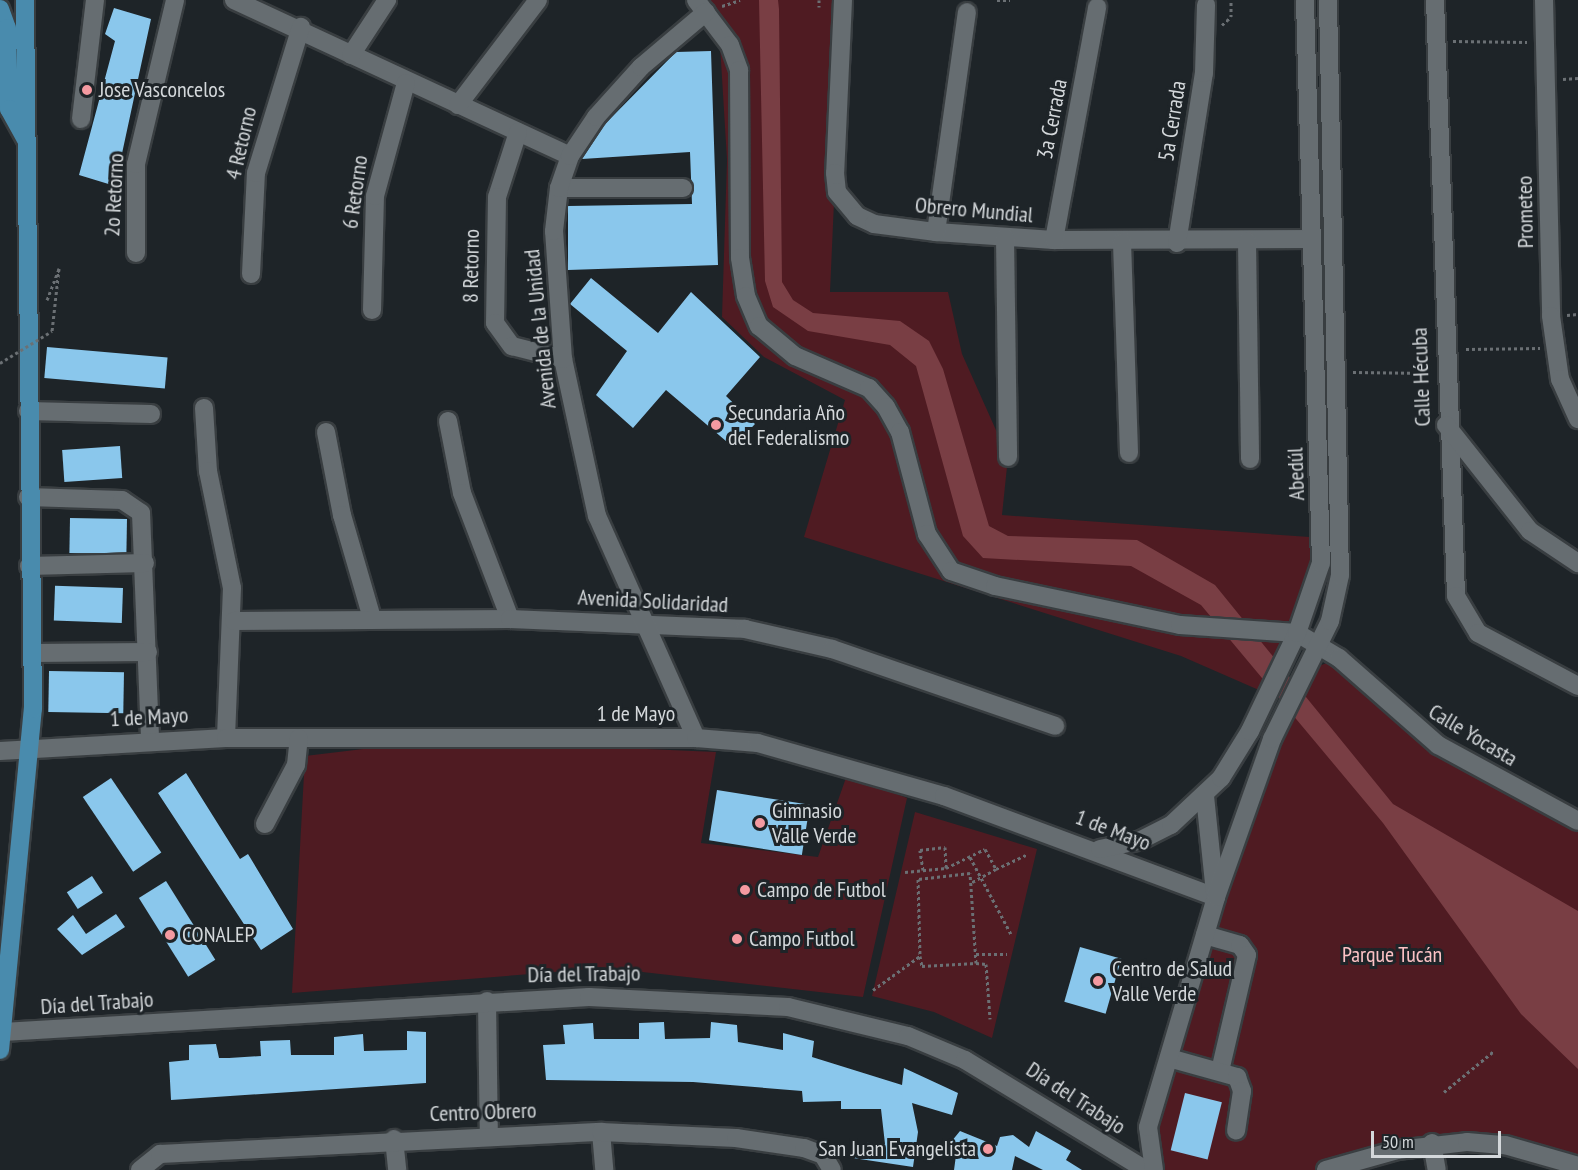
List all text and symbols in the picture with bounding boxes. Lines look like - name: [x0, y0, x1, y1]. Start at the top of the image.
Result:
- place label: Jose Vasconcelos: [99, 77, 226, 103]
- street label: 3a Cerrada: [1031, 77, 1073, 161]
- street label: 5a Cerrada: [1153, 79, 1191, 163]
- marker: Jose Vasconcelos: [80, 83, 94, 97]
- street label: 4 Retorno: [220, 104, 262, 182]
- street label: 2o Retorno: [99, 153, 129, 237]
- street label: 6 Retorno: [337, 154, 373, 230]
- street label: Prometeo: [1511, 175, 1539, 249]
- street label: Obrero Mundial: [914, 192, 1034, 228]
- street label: 8 Retorno: [457, 229, 485, 303]
- street label: Avenida de la Unidad: [518, 248, 562, 410]
- street label: Calle Hécuba: [1406, 327, 1436, 427]
- place label: Secundaria Año del Federalismo: [728, 399, 849, 451]
- marker: Secundaria Año del Federalismo: [709, 418, 723, 432]
- street label: Abedúl: [1282, 447, 1310, 501]
- street label: Avenida Solidaridad: [577, 584, 729, 618]
- street label: Calle Yocasta: [1424, 698, 1522, 772]
- street label: 1 de Mayo: [597, 701, 675, 727]
- street label: 1 de Mayo: [109, 702, 189, 732]
- place label: Gimnasio Valle Verde: [772, 797, 857, 848]
- street label: 1 de Mayo: [1072, 804, 1154, 856]
- marker: Gimnasio Valle Verde: [753, 816, 767, 830]
- place label: Campo de Futbol: [757, 877, 886, 903]
- marker: Campo de Futbol: [738, 883, 752, 897]
- place label: CONALEP: [182, 922, 254, 948]
- place label: Campo Futbol: [749, 926, 855, 952]
- marker: CONALEP: [163, 928, 177, 942]
- marker: Campo Futbol: [730, 932, 744, 946]
- park label: Parque Tucán: [1342, 942, 1442, 968]
- place label: Centro de Salud Valle Verde: [1112, 955, 1232, 1006]
- street label: Día del Trabajo: [527, 960, 641, 988]
- marker: Centro de Salud Valle Verde: [1089, 972, 1107, 990]
- street label: Día del Trabajo: [39, 986, 155, 1020]
- street label: Día del Trabajo: [1021, 1056, 1131, 1140]
- street label: Centro Obrero: [429, 1097, 537, 1127]
- scale bar: [1374, 1119, 1504, 1157]
- text: 50 m: [1382, 1130, 1414, 1153]
- place label: San Juan Evangelista: [818, 1136, 976, 1162]
- marker: San Juan Evangelista: [981, 1142, 995, 1156]

